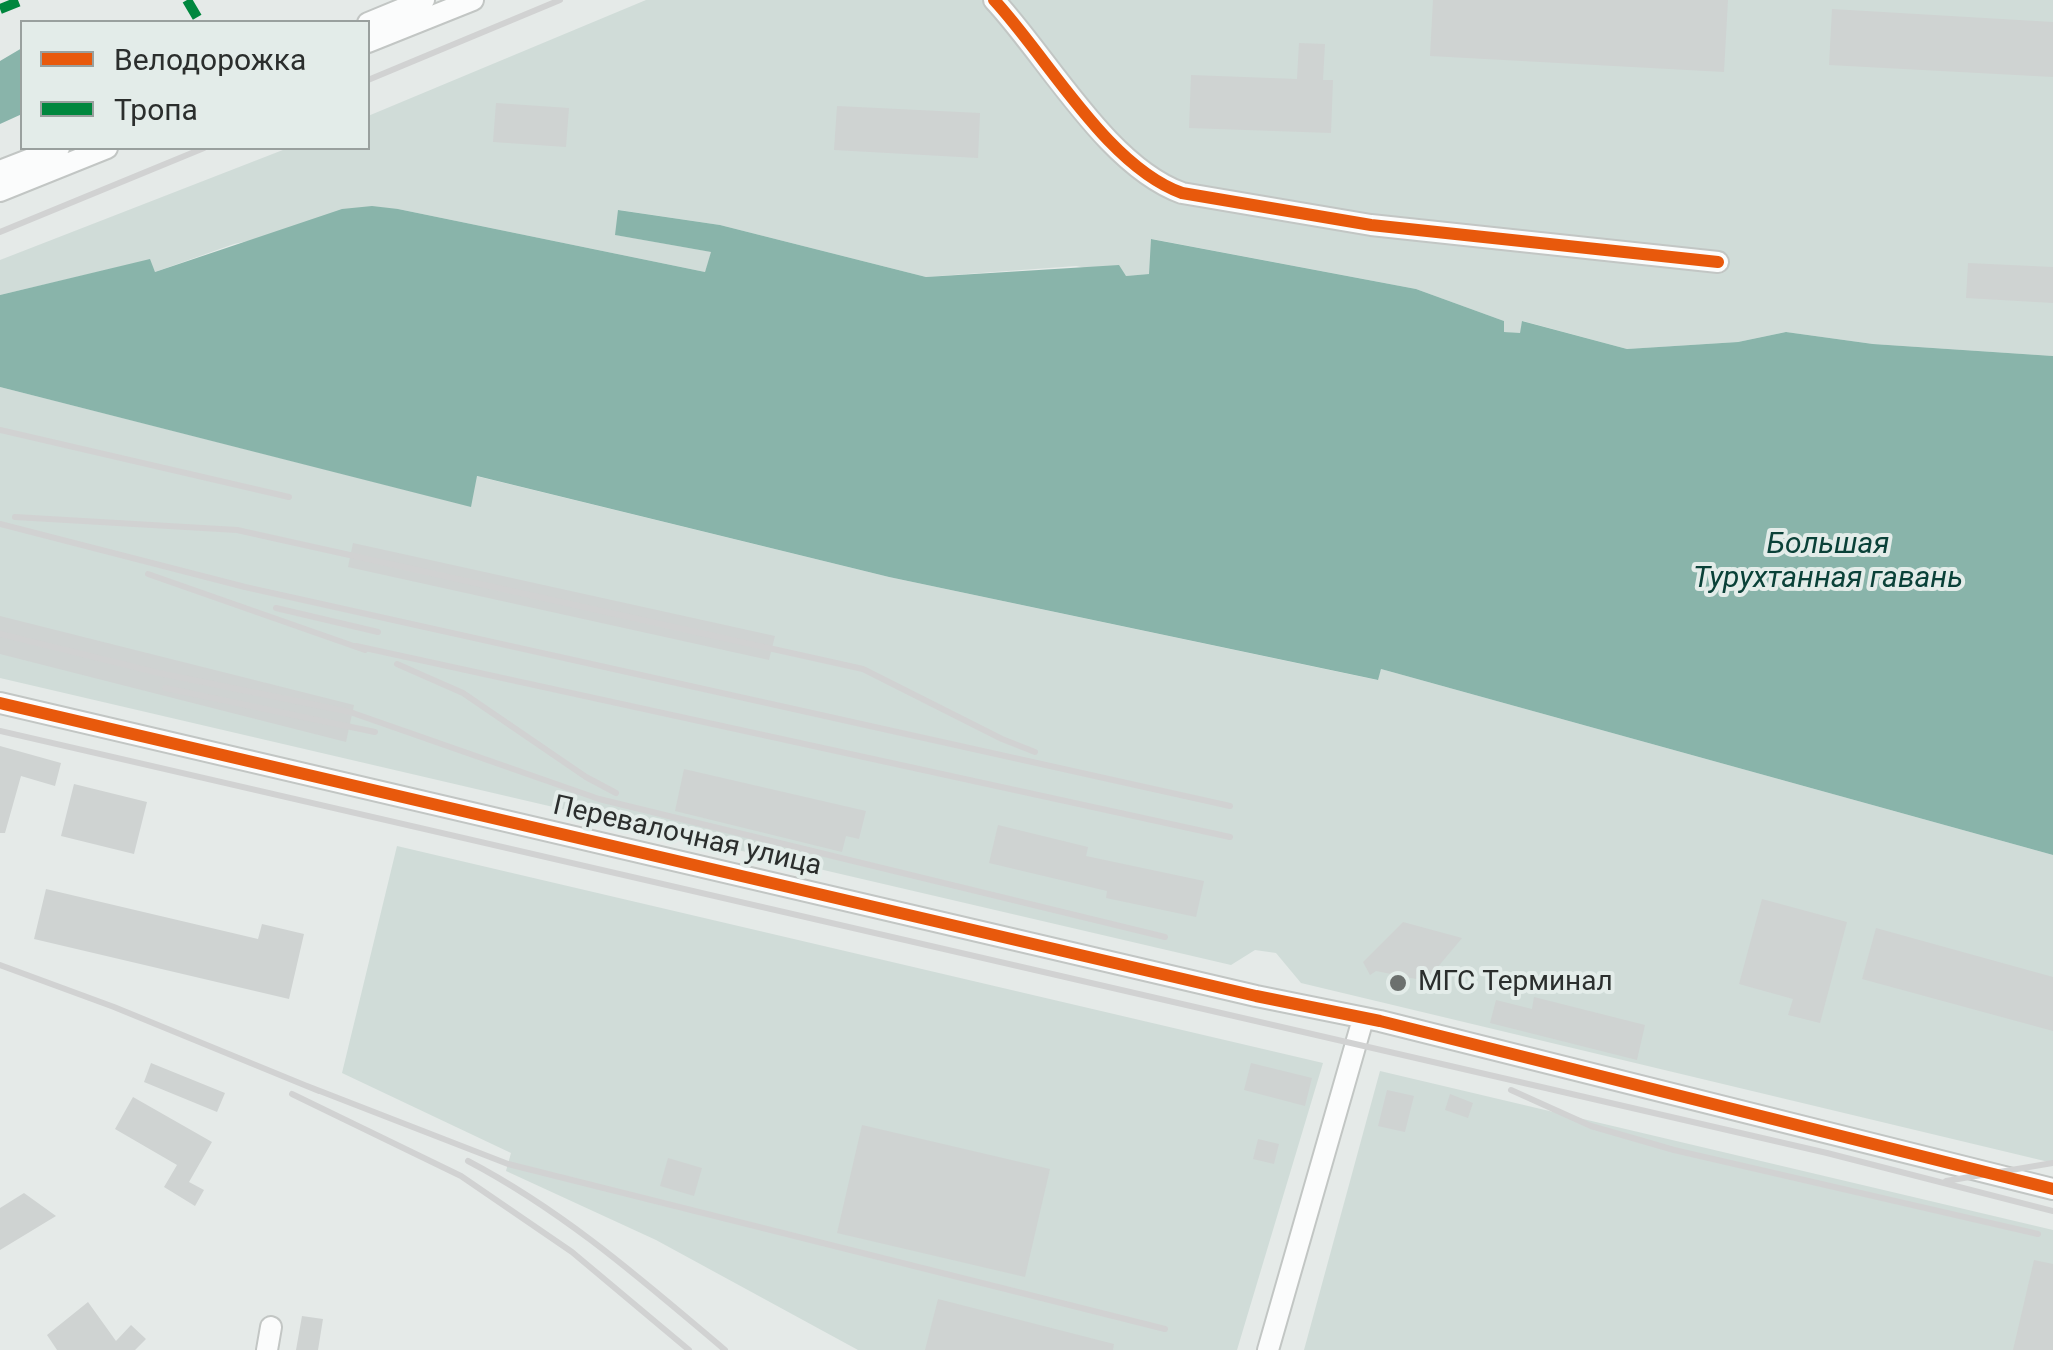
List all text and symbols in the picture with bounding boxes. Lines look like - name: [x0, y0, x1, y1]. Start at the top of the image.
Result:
- legend: [20, 20, 370, 150]
- text: Велодорожка: [114, 42, 306, 77]
- text: Тропа: [114, 92, 198, 127]
- water label: Большая Турухтанная гавань: [1693, 527, 1963, 598]
- street label: Перевалочная улица: [549, 790, 825, 884]
- place label: МГС Терминал: [1418, 966, 1613, 1000]
- marker: МГС Терминал: [1387, 972, 1409, 994]

